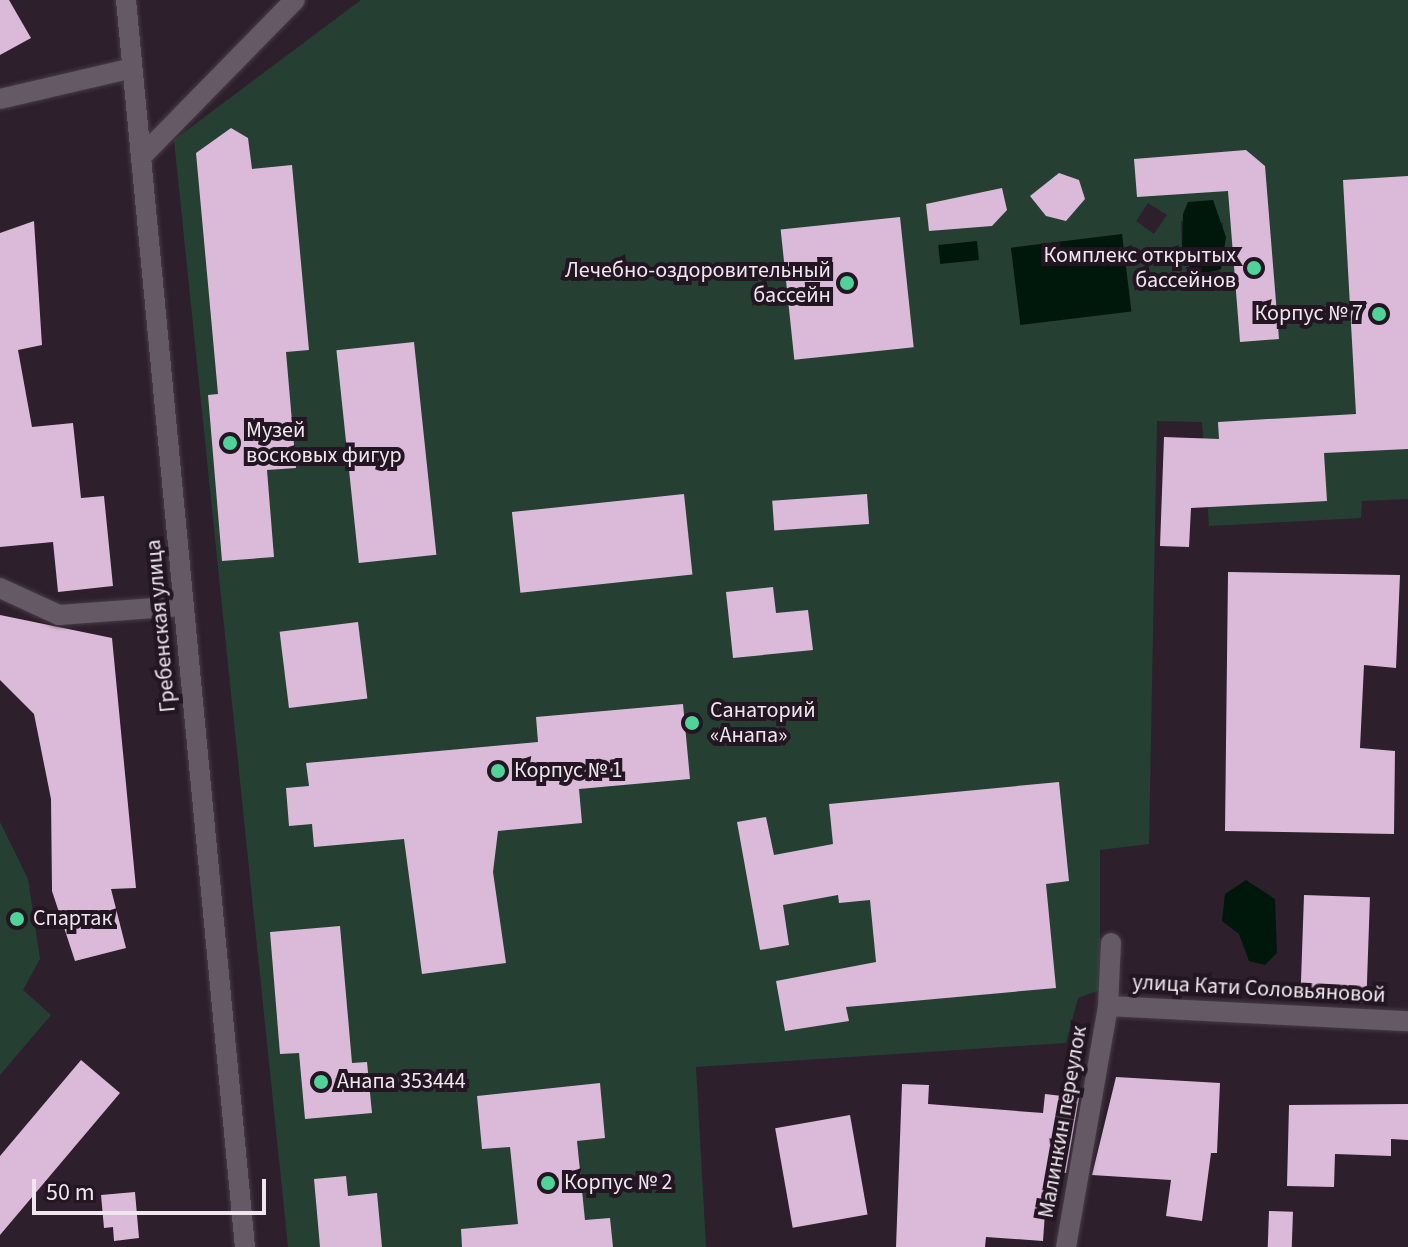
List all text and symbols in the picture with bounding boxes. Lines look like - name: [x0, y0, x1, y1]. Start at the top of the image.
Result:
- place label: Комплекс открытых бассейнов: [1044, 242, 1236, 294]
- place label: Лечебно-оздоровительный бассейн: [565, 257, 831, 308]
- marker: Комплекс открытых бассейнов: [1243, 257, 1265, 279]
- marker: Лечебно-оздоровительный бассейн: [838, 274, 856, 292]
- place label: Корпус № 7: [1255, 301, 1363, 327]
- marker: Корпус № 7: [1370, 305, 1388, 323]
- place label: Музей восковых фигур: [246, 417, 402, 468]
- marker: Музей восковых фигур: [221, 434, 239, 452]
- street label: Гребенская улица: [140, 539, 182, 713]
- place label: Санаторий «Анапа»: [710, 697, 816, 748]
- marker: Санаторий «Анапа»: [681, 712, 703, 734]
- place label: Корпус № 1: [514, 758, 622, 784]
- marker: Корпус № 1: [489, 762, 507, 780]
- place label: Спартак: [33, 906, 112, 932]
- marker: Спартак: [8, 910, 26, 928]
- street label: улица Кати Соловьяновой: [1132, 969, 1386, 1009]
- street label: Малинкин переулок: [1033, 1024, 1093, 1220]
- place label: Анапа 353444: [337, 1069, 466, 1095]
- marker: Анапа 353444: [312, 1073, 330, 1091]
- scale bar: [36, 1163, 270, 1213]
- place label: Корпус № 2: [564, 1170, 672, 1196]
- marker: Корпус № 2: [539, 1174, 557, 1192]
- text: 50 m: [46, 1175, 95, 1210]

